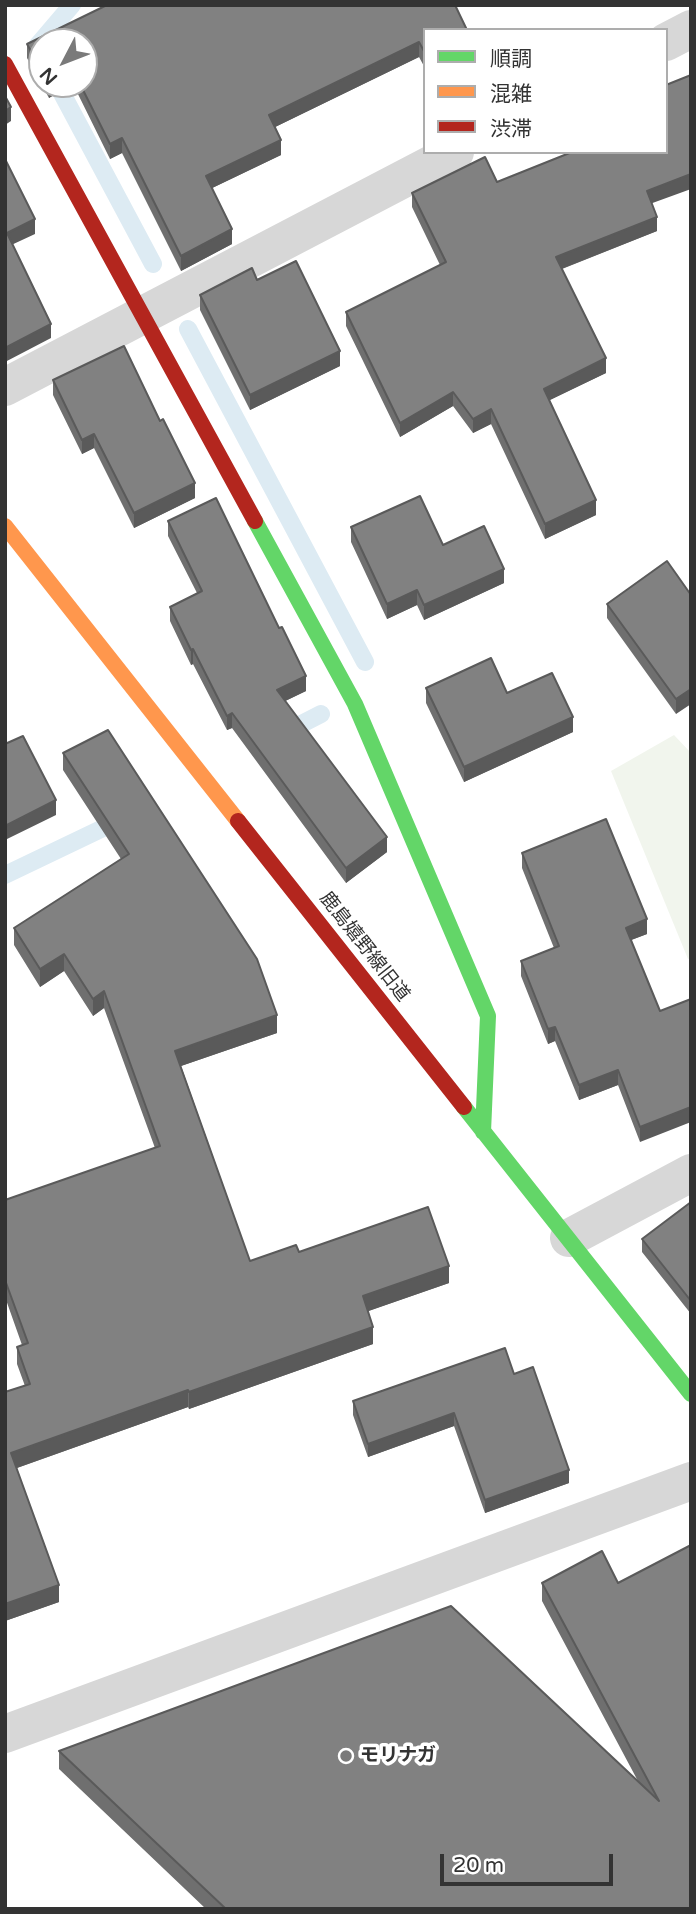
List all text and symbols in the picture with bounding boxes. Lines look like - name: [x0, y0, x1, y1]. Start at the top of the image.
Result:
- north arrow: [28, 28, 98, 98]
- legend: [423, 28, 668, 154]
- text: 順調: [490, 47, 532, 72]
- text: N: [36, 63, 62, 89]
- text: 混雑: [490, 82, 532, 107]
- text: 渋滞: [490, 117, 532, 142]
- street label: 鹿島嬉野線旧道: [314, 888, 414, 1006]
- place label: モリナガ: [360, 1745, 436, 1767]
- marker: モリナガ: [338, 1748, 354, 1764]
- scale bar: [444, 1840, 617, 1884]
- text: 20 m: [453, 1853, 504, 1878]

